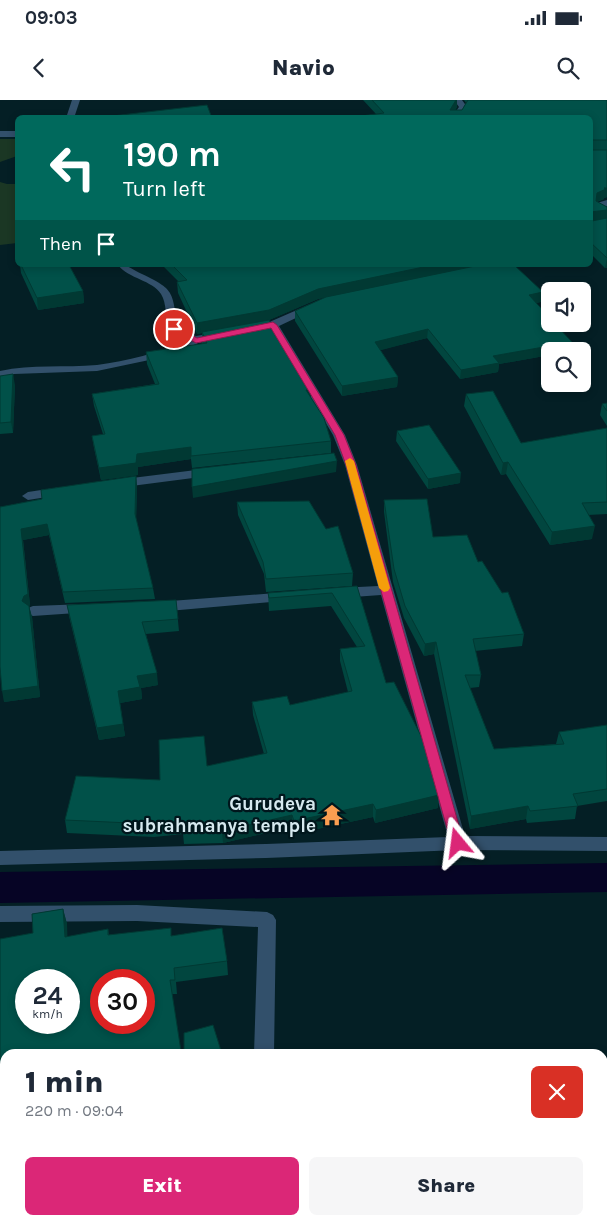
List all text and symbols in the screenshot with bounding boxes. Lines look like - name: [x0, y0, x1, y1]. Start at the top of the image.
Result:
- text: 09:03: [25, 7, 78, 29]
- icon: back: [25, 54, 53, 82]
- icon: search: [554, 54, 582, 82]
- text: Navio: [272, 55, 335, 81]
- text: 190 m: [123, 134, 221, 175]
- icon: left: [40, 135, 105, 200]
- text: Turn left: [123, 176, 206, 202]
- icon: arrive: [92, 230, 120, 258]
- text: Then: [40, 233, 82, 255]
- map controls: [541, 282, 591, 392]
- button: sound: [541, 282, 591, 332]
- pin: [153, 308, 195, 350]
- icon: arrive: [160, 315, 188, 343]
- button: search: [541, 342, 591, 392]
- place label: Gurudeva subrahmanya temple: [122, 793, 316, 837]
- temple icon: Gurudeva subrahmanya temple: [319, 802, 345, 828]
- position arrow: [431, 816, 483, 868]
- speed limit sign: 30: [90, 969, 155, 1034]
- text: 24: [32, 981, 63, 1010]
- text: km/h: [32, 1007, 63, 1021]
- text: 1 min: [25, 1064, 104, 1100]
- button: close: [531, 1066, 583, 1118]
- text: 220 m · 09:04: [25, 1101, 123, 1120]
- button: Exit: [25, 1157, 299, 1215]
- button: Share: [309, 1157, 583, 1215]

